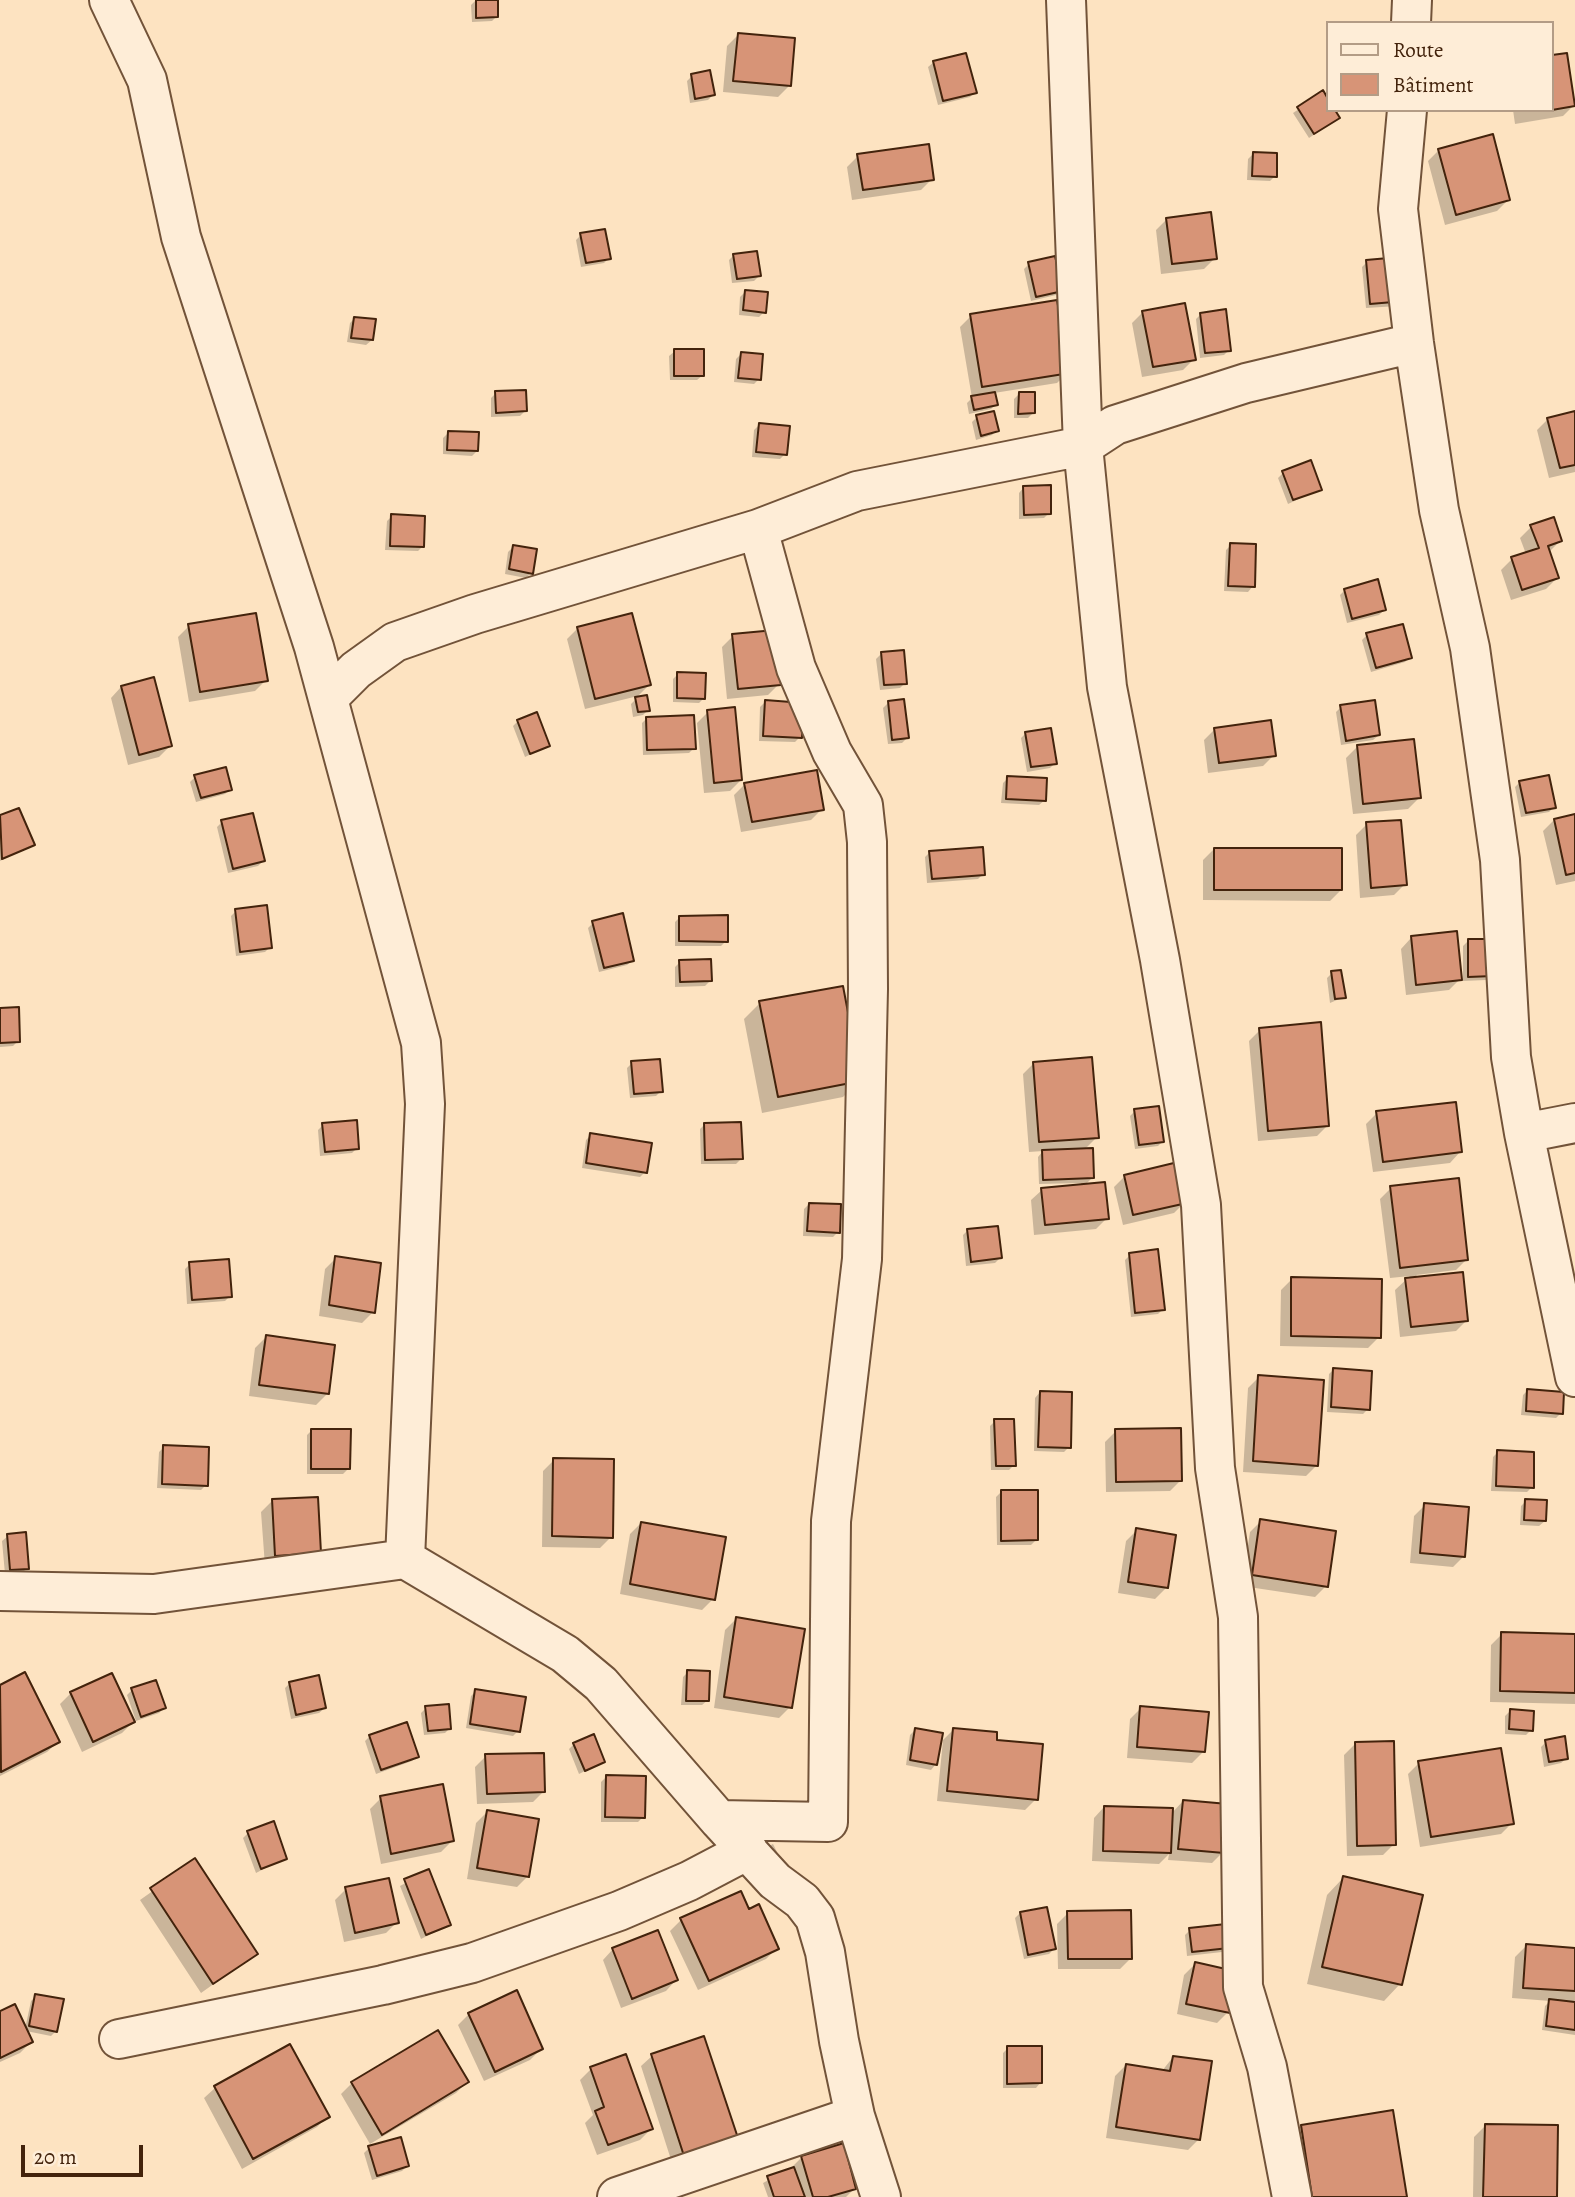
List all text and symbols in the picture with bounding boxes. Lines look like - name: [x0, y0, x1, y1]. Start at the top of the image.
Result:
- legend: [1326, 21, 1554, 112]
- text: Route: [1393, 36, 1443, 64]
- text: Bâtiment: [1393, 71, 1474, 99]
- scale bar: [24, 2130, 147, 2174]
- text: 20 m: [34, 2143, 77, 2171]

